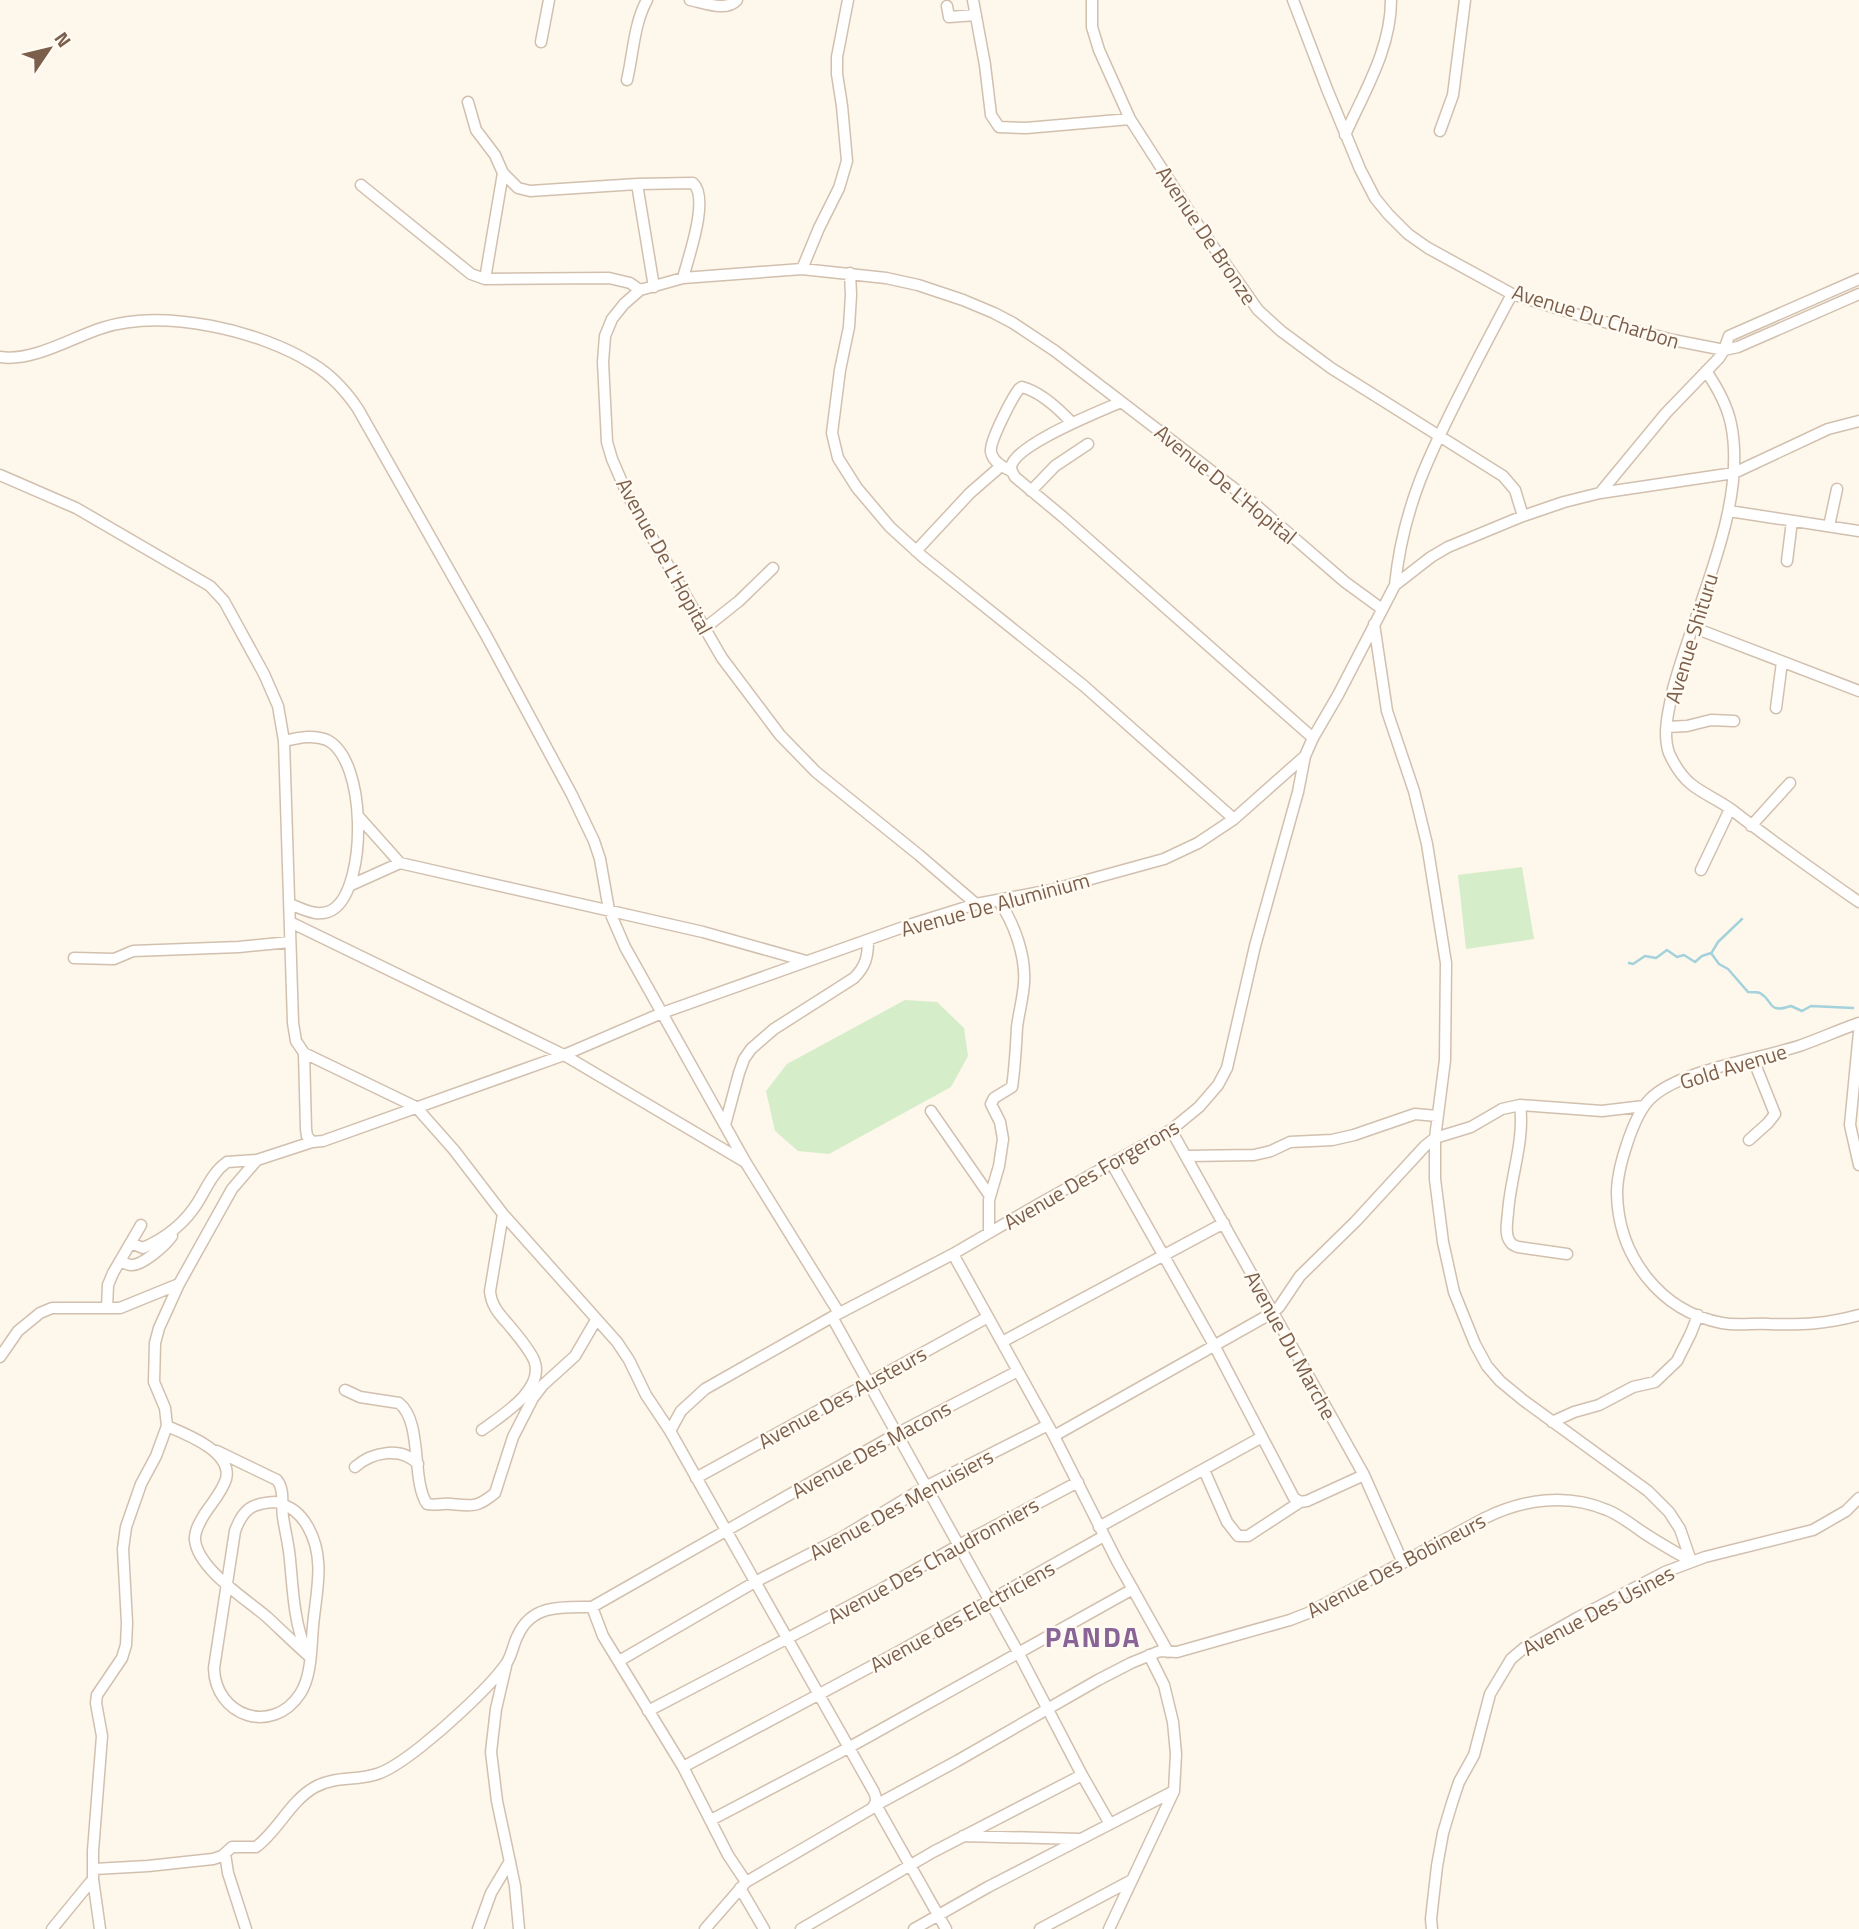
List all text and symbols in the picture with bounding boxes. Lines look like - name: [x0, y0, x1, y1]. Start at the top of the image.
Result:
- north arrow: [14, 14, 84, 84]
- text: N: [48, 25, 79, 53]
- street label: Avenue De Bronze: [1149, 159, 1265, 311]
- street label: Avenue Du Charbon: [1508, 275, 1684, 357]
- street label: Avenue De L'Hopital: [1148, 416, 1304, 552]
- street label: Avenue De L'Hopital: [609, 472, 721, 640]
- street label: Avenue Shituru: [1656, 569, 1726, 707]
- street label: Avenue De Aluminium: [897, 863, 1093, 945]
- street label: Gold Avenue: [1676, 1035, 1790, 1097]
- street label: Avenue Des Forgerons: [997, 1111, 1185, 1237]
- street label: Avenue Du Marche: [1237, 1265, 1345, 1425]
- street label: Avenue Des Austeurs: [752, 1337, 932, 1457]
- street label: Avenue Des Macons: [785, 1392, 957, 1506]
- street label: Avenue Des Menuisiers: [803, 1440, 999, 1568]
- street label: Avenue Des Chaudronniers: [821, 1488, 1045, 1632]
- street label: Avenue Des Bobineurs: [1301, 1504, 1491, 1626]
- street label: Avenue des Electriciens: [864, 1552, 1060, 1680]
- street label: Avenue Des Usines: [1516, 1556, 1680, 1664]
- district label: PANDA: [1045, 1615, 1141, 1658]

